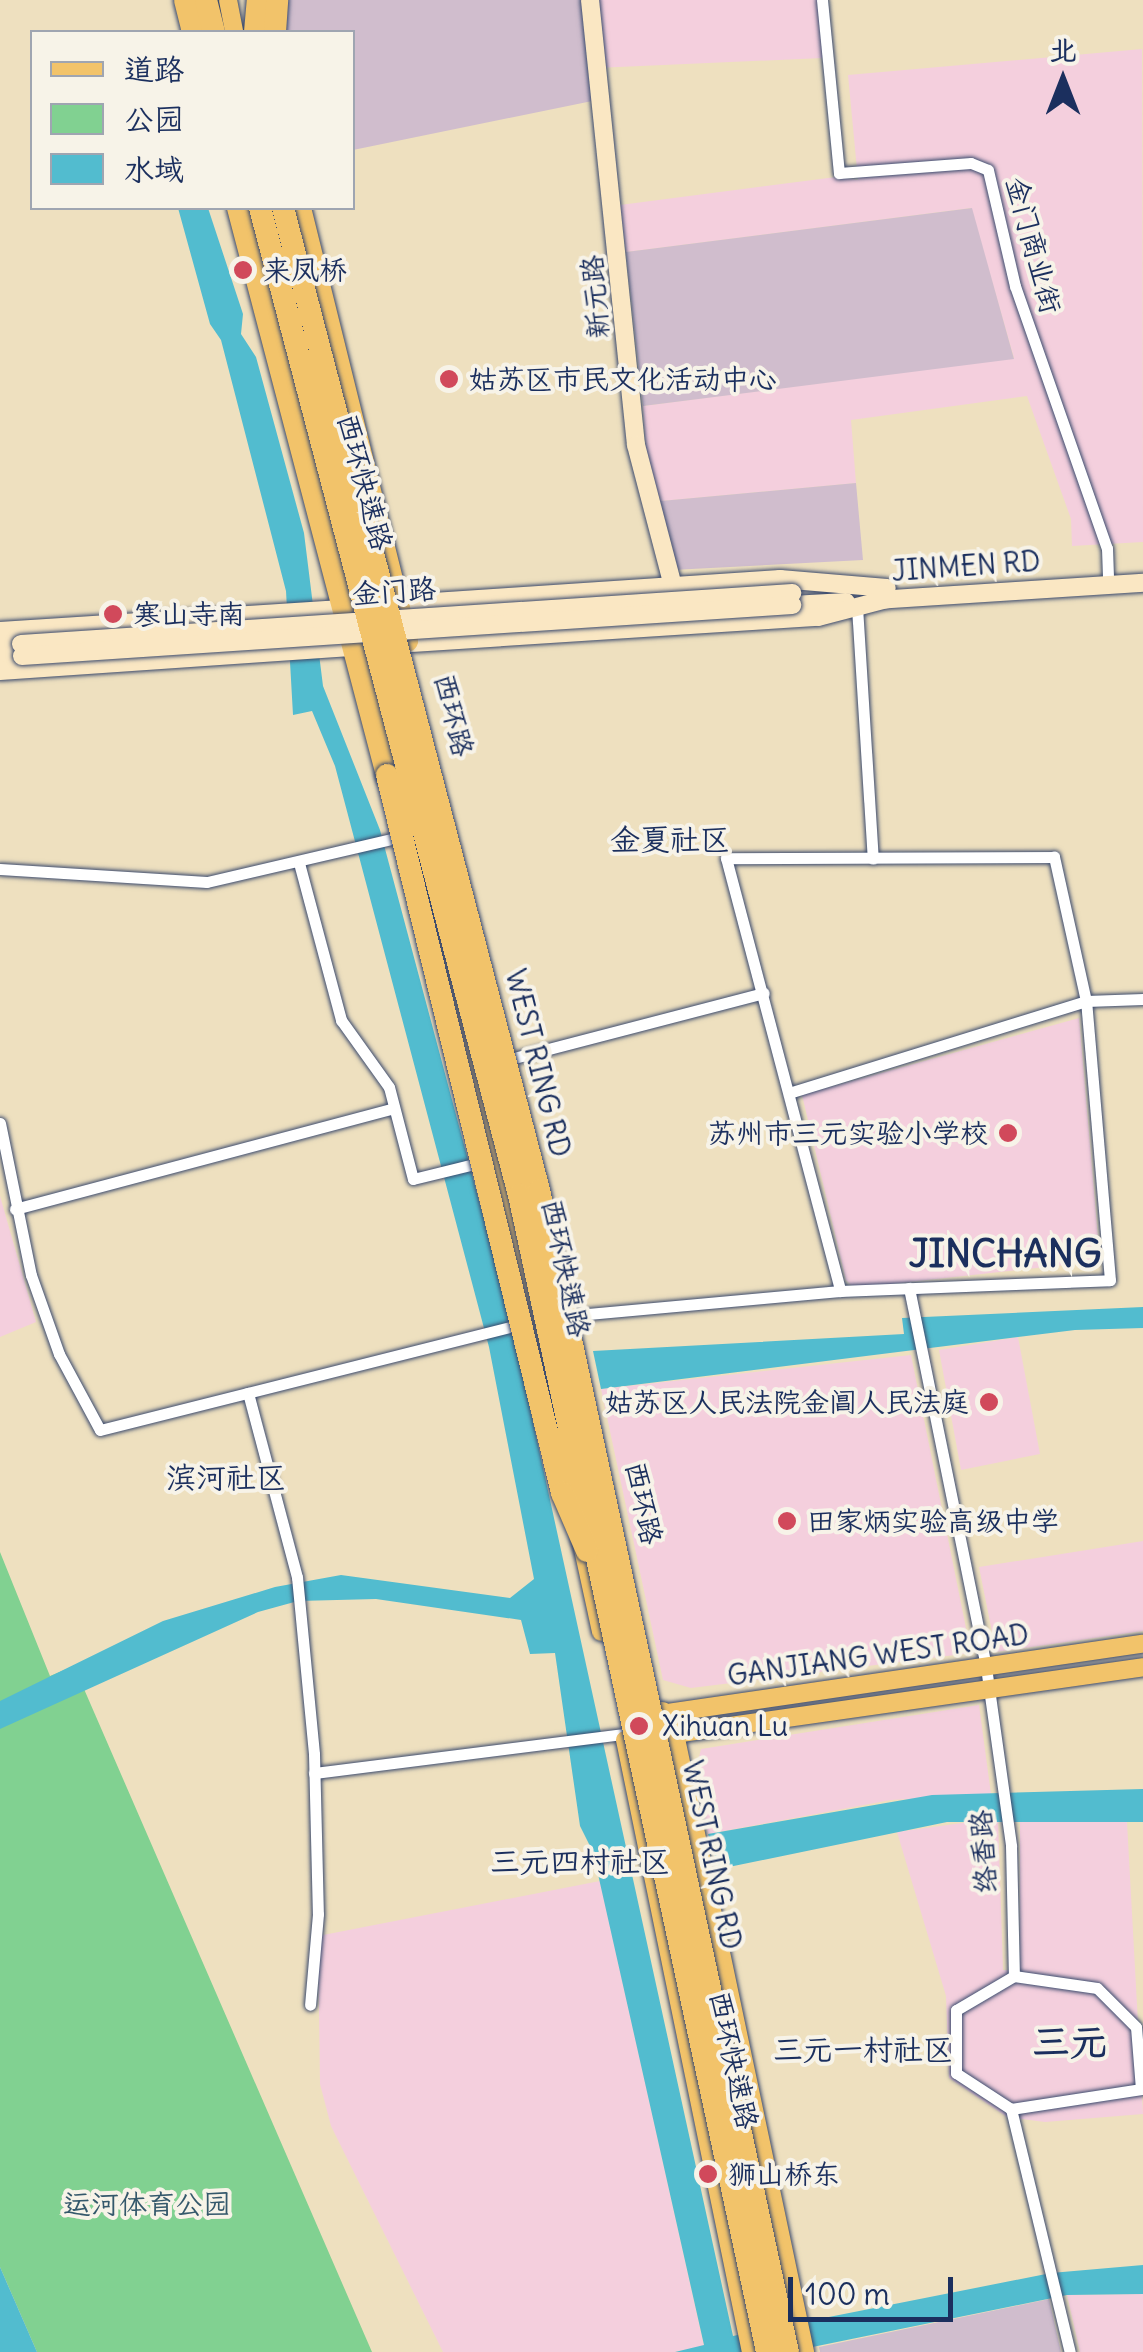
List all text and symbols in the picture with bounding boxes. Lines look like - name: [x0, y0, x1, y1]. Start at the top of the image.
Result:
- legend: [30, 30, 355, 210]
- north arrow: [1013, 30, 1113, 130]
- text: 北: [1049, 32, 1077, 68]
- text: 道路: [124, 50, 184, 88]
- text: 公园: [124, 100, 184, 138]
- text: 水域: [124, 150, 184, 188]
- street label: 金门商业街: [1000, 173, 1068, 317]
- place label: 来凤桥: [263, 253, 347, 287]
- street label: 新元路: [575, 254, 615, 340]
- marker: 来凤桥: [232, 259, 254, 281]
- place label: 姑苏区市民文化活动中心: [469, 362, 777, 396]
- marker: 姑苏区市民文化活动中心: [438, 368, 460, 390]
- street label: 西环快速路: [331, 410, 399, 554]
- street label: JINMEN RD: [890, 544, 1042, 588]
- street label: 金门路: [351, 571, 437, 611]
- place label: 寒山寺南: [133, 597, 245, 631]
- marker: 寒山寺南: [102, 603, 124, 625]
- street label: 西环路: [428, 670, 480, 760]
- district label: 金夏社区: [610, 821, 730, 857]
- street label: WEST RING RD: [498, 966, 578, 1160]
- place label: 苏州市三元实验小学校: [708, 1116, 988, 1150]
- marker: 苏州市三元实验小学校: [997, 1122, 1019, 1144]
- street label: 西环快速路: [535, 1196, 597, 1340]
- district label: JINCHANG: [899, 1231, 1111, 1277]
- place label: 姑苏区人民法院金阊人民法庭: [605, 1385, 969, 1419]
- marker: 姑苏区人民法院金阊人民法庭: [978, 1391, 1000, 1413]
- street label: 西环路: [619, 1458, 669, 1548]
- district label: 滨河社区: [166, 1459, 286, 1495]
- place label: 田家炳实验高级中学: [807, 1504, 1059, 1538]
- marker: 田家炳实验高级中学: [776, 1510, 798, 1532]
- street label: GANJIANG WEST ROAD: [725, 1617, 1031, 1693]
- place label: Xihuan Lu: [662, 1709, 788, 1743]
- marker: Xihuan Lu: [626, 1713, 652, 1739]
- street label: WEST RING RD: [676, 1757, 748, 1953]
- street label: 络香路: [963, 1809, 1003, 1895]
- district label: 三元四村社区: [490, 1843, 670, 1879]
- street label: 西环快速路: [703, 1988, 765, 2132]
- district label: 三元: [1032, 2019, 1108, 2065]
- district label: 三元一村社区: [773, 2031, 953, 2067]
- place label: 狮山桥东: [728, 2157, 840, 2191]
- marker: 狮山桥东: [697, 2163, 719, 2185]
- park label: 运河体育公园: [63, 2187, 231, 2221]
- scale bar: [793, 2257, 958, 2319]
- text: 100 m: [805, 2275, 890, 2313]

